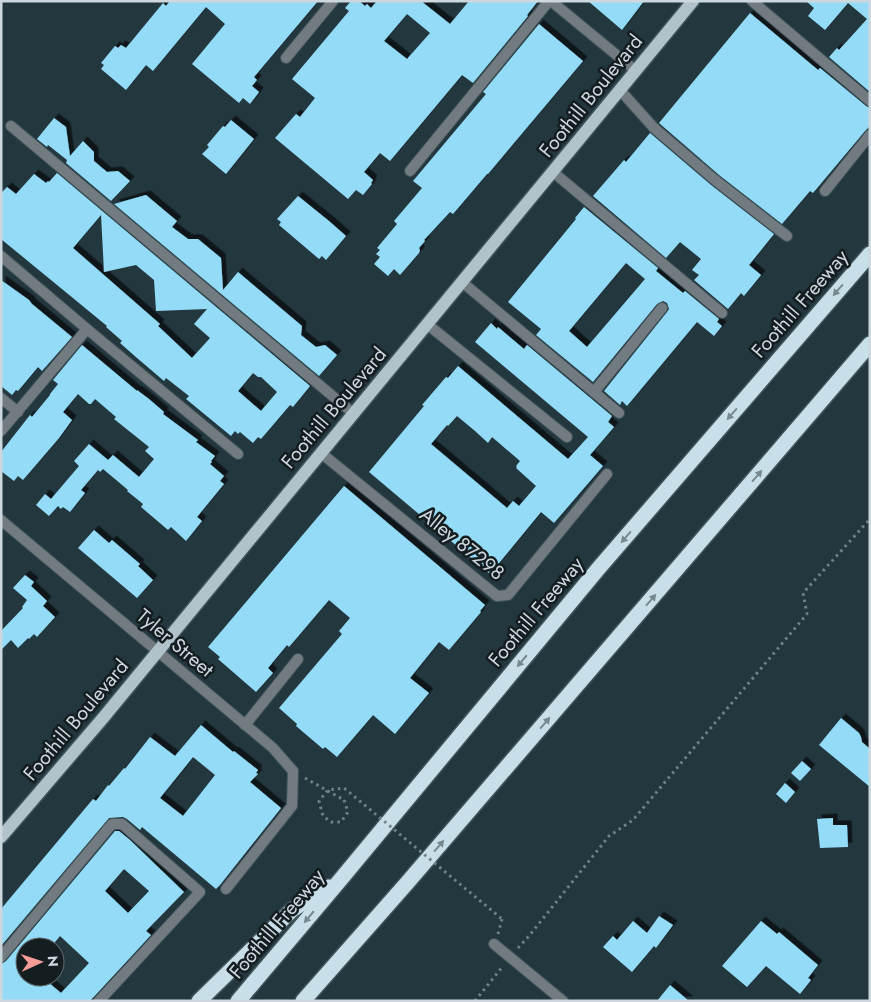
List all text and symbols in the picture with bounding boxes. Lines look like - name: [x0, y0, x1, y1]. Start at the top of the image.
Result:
- street label: Foothill Boulevard: [532, 28, 650, 164]
- street label: Foothill Freeway: [745, 243, 855, 365]
- one-way arrow: [832, 284, 844, 296]
- street label: Foothill Boulevard: [274, 341, 394, 475]
- one-way arrow: [726, 407, 738, 419]
- one-way arrow: [751, 470, 762, 483]
- street label: Alley 87298: [413, 501, 511, 587]
- one-way arrow: [620, 530, 631, 543]
- street label: Foothill Freeway: [481, 551, 591, 673]
- one-way arrow: [645, 594, 657, 606]
- street label: Tyler Street: [130, 602, 220, 684]
- street label: Foothill Boulevard: [16, 653, 136, 787]
- one-way arrow: [516, 655, 527, 668]
- one-way arrow: [539, 717, 551, 729]
- one-way arrow: [433, 840, 444, 852]
- street label: Foothill Freeway: [222, 863, 332, 985]
- one-way arrow: [304, 910, 315, 923]
- north arrow: [15, 937, 65, 987]
- text: N: [43, 955, 63, 967]

